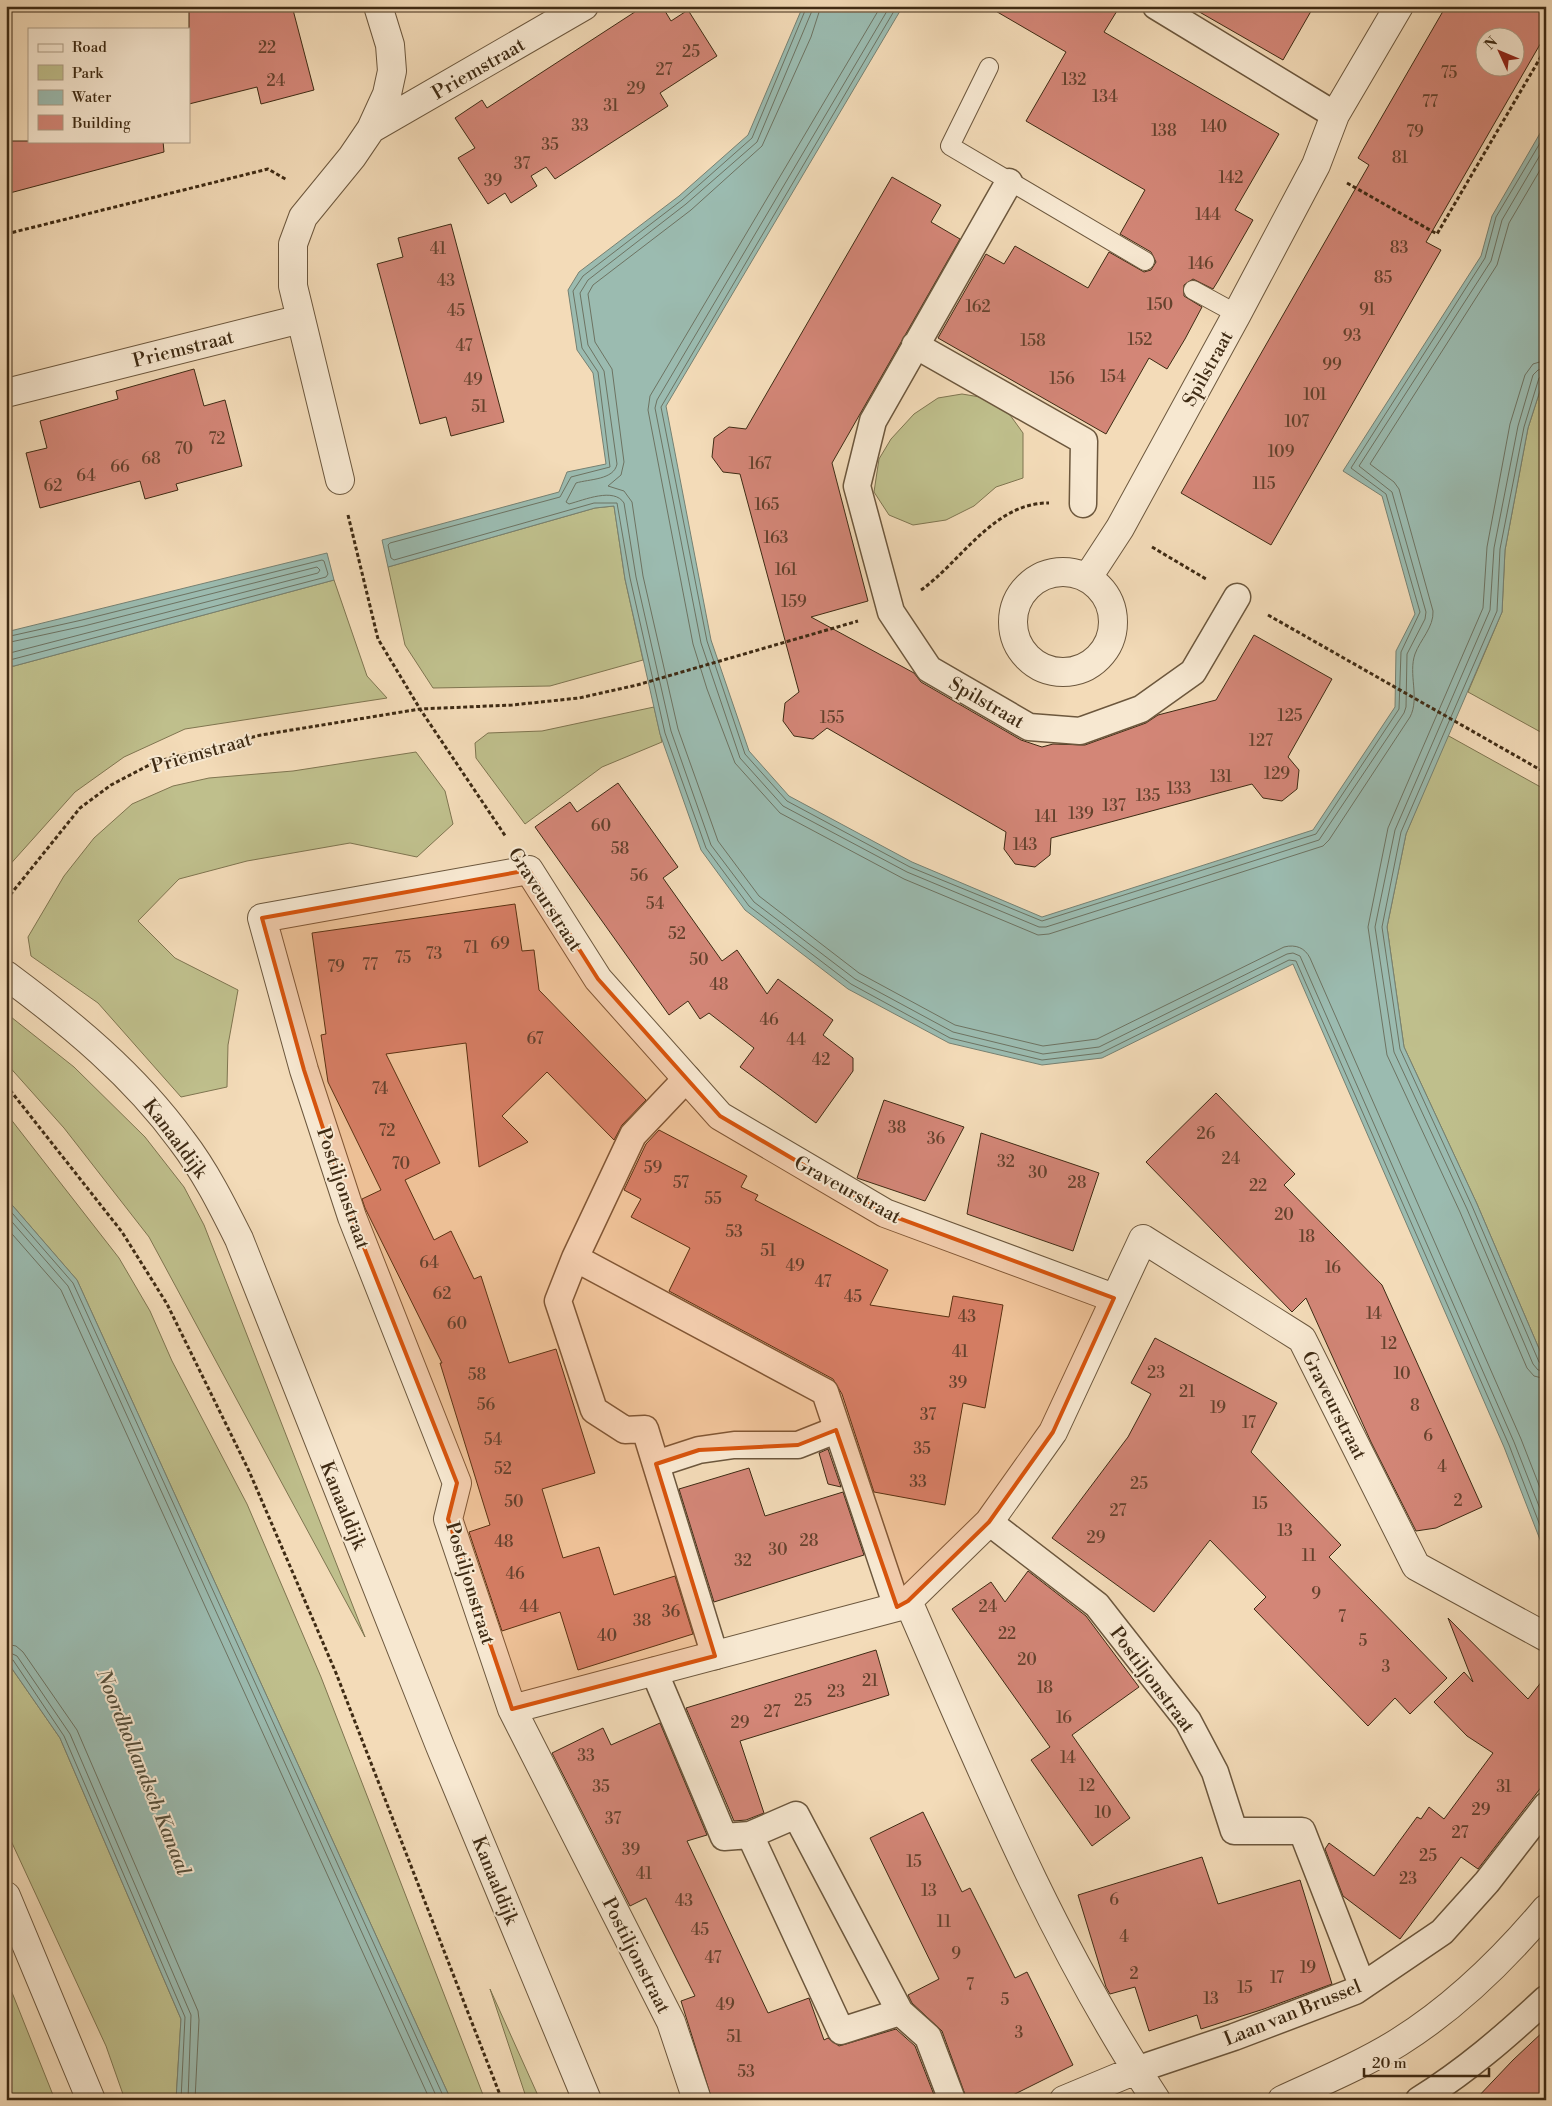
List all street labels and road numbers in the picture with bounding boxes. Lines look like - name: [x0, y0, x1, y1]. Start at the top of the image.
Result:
- street label: Priemstraat: [428, 32, 529, 105]
- street label: Priemstraat: [130, 325, 237, 373]
- street label: Spilstraat: [1177, 326, 1239, 411]
- street label: Spilstraat: [945, 672, 1029, 734]
- street label: Priemstraat: [148, 727, 255, 779]
- street label: Graveurstraat: [503, 843, 588, 956]
- street label: Kanaaldijk: [138, 1094, 213, 1184]
- street label: Postiljonstraat: [311, 1124, 375, 1253]
- street label: Graveurstraat: [790, 1151, 905, 1229]
- street label: Graveurstraat: [1296, 1347, 1372, 1464]
- street label: Kanaaldijk: [314, 1458, 372, 1554]
- street label: Postiljonstraat: [440, 1519, 500, 1648]
- street label: Postiljonstraat: [1104, 1622, 1200, 1738]
- street label: Kanaaldijk: [466, 1833, 524, 1929]
- street label: Postiljonstraat: [597, 1893, 676, 2018]
- street label: Laan van Brussel: [1220, 1974, 1365, 2051]

